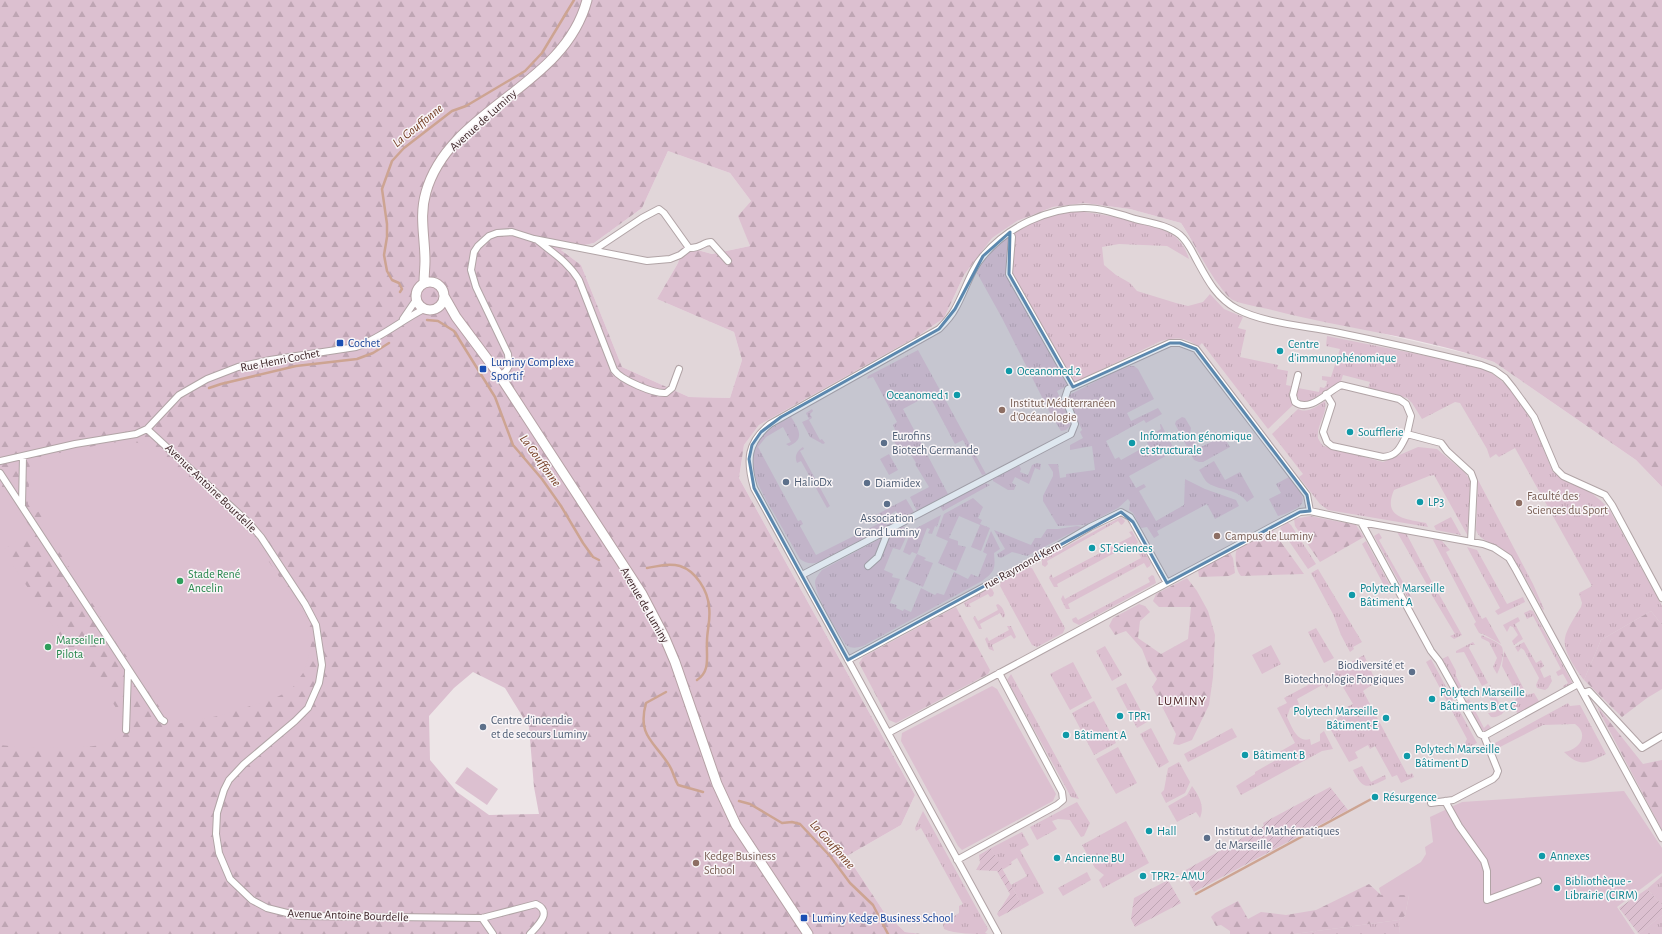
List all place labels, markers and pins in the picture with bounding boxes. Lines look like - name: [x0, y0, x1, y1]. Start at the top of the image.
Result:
- place label: Cochet: [348, 337, 380, 349]
- marker: Cochet: [335, 338, 345, 348]
- place label: Centre d'immunophénomique: [1288, 338, 1396, 364]
- marker: Centre d'immunophénomique: [1275, 346, 1285, 356]
- place label: Luminy Complexe Sportif: [491, 356, 574, 382]
- marker: Luminy Complexe Sportif: [478, 364, 488, 374]
- place label: Oceanomed 2: [1017, 365, 1081, 377]
- marker: Oceanomed 2: [1004, 366, 1014, 376]
- place label: Oceanomed 1: [886, 389, 949, 401]
- marker: Oceanomed 1: [952, 390, 962, 400]
- place label: Institut Méditerranéen d'Océanologie: [1010, 397, 1116, 423]
- marker: Institut Méditerranéen d'Océanologie: [997, 405, 1007, 415]
- place label: Soufflerie: [1358, 426, 1404, 438]
- marker: Soufflerie: [1345, 427, 1355, 437]
- place label: Eurofins Biotech Germande: [892, 430, 979, 456]
- place label: Information génomique et structurale: [1140, 430, 1252, 456]
- marker: Eurofins Biotech Germande: [879, 438, 889, 448]
- marker: Information génomique et structurale: [1127, 438, 1137, 448]
- place label: HalioDx: [794, 476, 832, 488]
- marker: HalioDx: [781, 477, 791, 487]
- place label: Diamidex: [875, 477, 921, 489]
- marker: Diamidex: [862, 478, 872, 488]
- place label: Faculté des Sciences du Sport: [1527, 490, 1608, 516]
- place label: LP3: [1428, 496, 1444, 508]
- marker: LP3: [1415, 497, 1425, 507]
- marker: Faculté des Sciences du Sport: [1514, 498, 1524, 508]
- marker: Association Grand Luminy: [882, 499, 892, 509]
- place label: Association Grand Luminy: [854, 512, 920, 539]
- place label: Campus de Luminy: [1225, 530, 1313, 543]
- marker: Campus de Luminy: [1212, 531, 1222, 541]
- place label: ST Sciences: [1100, 542, 1153, 554]
- marker: ST Sciences: [1087, 543, 1097, 553]
- place label: Stade René Ancelin: [188, 568, 240, 594]
- marker: Stade René Ancelin: [175, 576, 185, 586]
- place label: Polytech Marseille Bâtiment A: [1360, 582, 1445, 608]
- marker: Polytech Marseille Bâtiment A: [1347, 590, 1357, 600]
- place label: Marseillen Pilota: [56, 634, 105, 660]
- marker: Marseillen Pilota: [43, 642, 53, 652]
- place label: Biodiversité et Biotechnologie Fongiques: [1284, 659, 1404, 685]
- marker: Biodiversité et Biotechnologie Fongiques: [1407, 667, 1417, 677]
- place label: Polytech Marseille Bâtiments B et C: [1440, 686, 1525, 712]
- marker: Polytech Marseille Bâtiments B et C: [1427, 694, 1437, 704]
- place label: Polytech Marseille Bâtiment E: [1293, 705, 1378, 731]
- place label: TPR1: [1128, 710, 1151, 722]
- marker: TPR1: [1115, 711, 1125, 721]
- marker: Polytech Marseille Bâtiment E: [1381, 713, 1391, 723]
- place label: Centre d’incendie et de secours Luminy: [491, 714, 587, 741]
- marker: Centre d’incendie et de secours Luminy: [478, 722, 488, 732]
- place label: Bâtiment A: [1074, 729, 1127, 741]
- marker: Bâtiment A: [1061, 730, 1071, 740]
- place label: Polytech Marseille Bâtiment D: [1415, 743, 1500, 769]
- place label: Bâtiment B: [1253, 749, 1305, 761]
- marker: Bâtiment B: [1240, 750, 1250, 760]
- marker: Polytech Marseille Bâtiment D: [1402, 751, 1412, 761]
- place label: Résurgence: [1383, 791, 1437, 803]
- marker: Résurgence: [1370, 792, 1380, 802]
- place label: Hall: [1157, 825, 1176, 837]
- place label: Institut de Mathématiques de Marseille: [1215, 825, 1340, 851]
- marker: Hall: [1144, 826, 1154, 836]
- marker: Institut de Mathématiques de Marseille: [1202, 833, 1212, 843]
- place label: Kedge Business School: [704, 850, 776, 876]
- place label: Annexes: [1550, 850, 1590, 862]
- marker: Annexes: [1537, 851, 1547, 861]
- place label: Ancienne BU: [1065, 852, 1125, 864]
- marker: Ancienne BU: [1052, 853, 1062, 863]
- marker: Kedge Business School: [691, 858, 701, 868]
- place label: TPR2- AMU: [1151, 870, 1205, 882]
- marker: TPR2- AMU: [1138, 871, 1148, 881]
- place label: Bibliothèque - Librairie (CIRM): [1565, 875, 1638, 901]
- marker: Bibliothèque - Librairie (CIRM): [1552, 883, 1562, 893]
- place label: Luminy Kedge Business School: [812, 912, 953, 925]
- marker: Luminy Kedge Business School: [799, 913, 809, 923]

